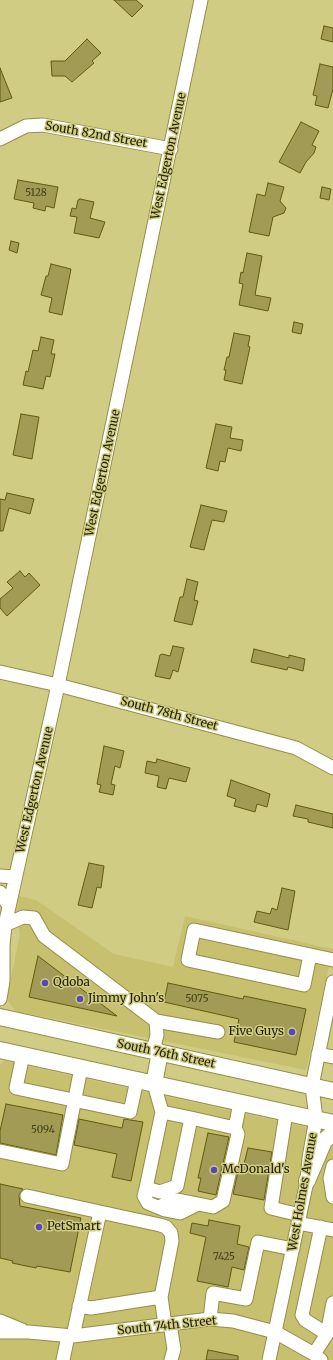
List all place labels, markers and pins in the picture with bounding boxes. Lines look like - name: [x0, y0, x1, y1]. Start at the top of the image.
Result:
- place label: Qdoba: [53, 976, 90, 990]
- marker: Qdoba: [40, 978, 50, 988]
- place label: Jimmy John's: [88, 992, 164, 1006]
- marker: Jimmy John's: [75, 994, 85, 1004]
- place label: Five Guys: [228, 1025, 284, 1039]
- marker: Five Guys: [287, 1027, 297, 1037]
- place label: McDonald's: [222, 1163, 290, 1177]
- marker: McDonald's: [209, 1165, 219, 1175]
- place label: PetSmart: [47, 1220, 101, 1234]
- marker: PetSmart: [34, 1222, 44, 1232]

